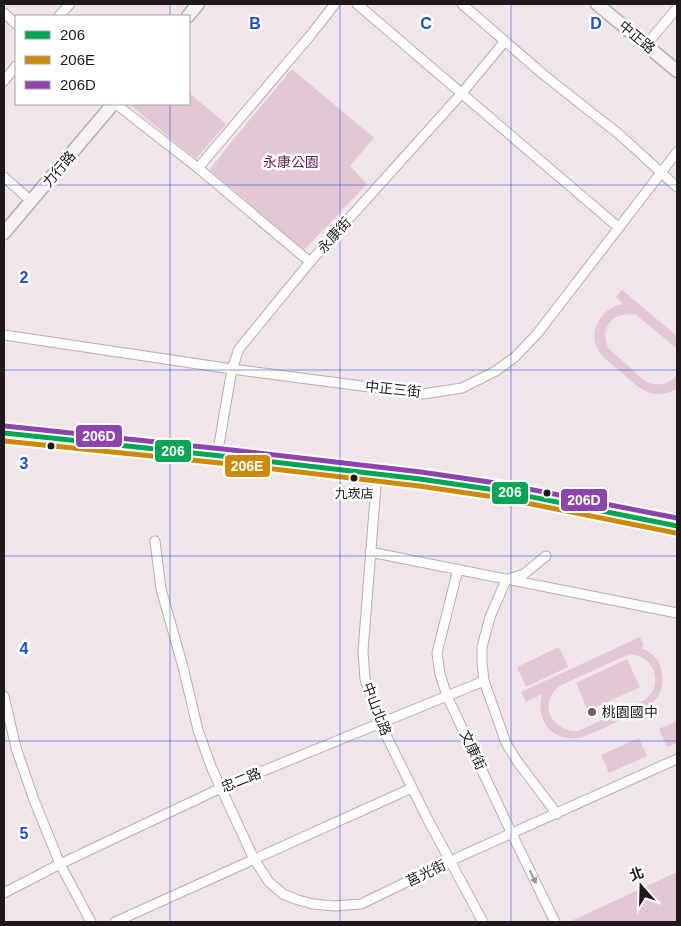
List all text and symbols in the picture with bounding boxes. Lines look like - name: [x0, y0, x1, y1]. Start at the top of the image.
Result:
- legend: [15, 15, 190, 105]
- text: B: [249, 15, 261, 32]
- text: C: [420, 15, 432, 32]
- text: D: [590, 15, 602, 32]
- street label: 中正路: [616, 17, 658, 57]
- text: 206: [60, 26, 85, 43]
- text: 206E: [60, 51, 95, 68]
- text: 206D: [60, 76, 96, 93]
- street label: 力行路: [39, 148, 79, 190]
- park label: 永康公園: [263, 154, 319, 170]
- street label: 永康街: [314, 214, 354, 256]
- text: 2: [20, 269, 29, 286]
- street label: 中正三街: [364, 378, 422, 400]
- line badge: 206D: [75, 424, 123, 448]
- text: 206D: [82, 428, 116, 444]
- line badge: 206: [154, 439, 192, 463]
- unlabelled marker: [46, 441, 56, 451]
- text: 206: [161, 443, 185, 459]
- line badge: 206E: [224, 454, 271, 478]
- text: 3: [20, 455, 29, 472]
- text: 206E: [231, 458, 263, 474]
- marker: 九崁店: [349, 473, 359, 483]
- line badge: 206: [491, 481, 529, 505]
- text: 206: [498, 484, 522, 500]
- place label: 九崁店: [334, 486, 374, 501]
- unlabelled marker: [542, 488, 552, 498]
- line badge: 206D: [560, 488, 608, 512]
- text: 206D: [567, 492, 601, 508]
- text: 4: [20, 640, 29, 657]
- street label: 中山北路: [359, 680, 395, 738]
- place label: 桃園國中: [602, 704, 658, 720]
- marker: 桃園國中: [586, 706, 598, 718]
- street label: 文康街: [457, 728, 489, 772]
- street label: 忠二路: [219, 765, 263, 795]
- text: 5: [20, 825, 29, 842]
- street label: 莒光街: [404, 857, 448, 889]
- north arrow: [616, 861, 666, 911]
- text: 北: [627, 864, 646, 884]
- one-way arrow: [529, 870, 537, 885]

